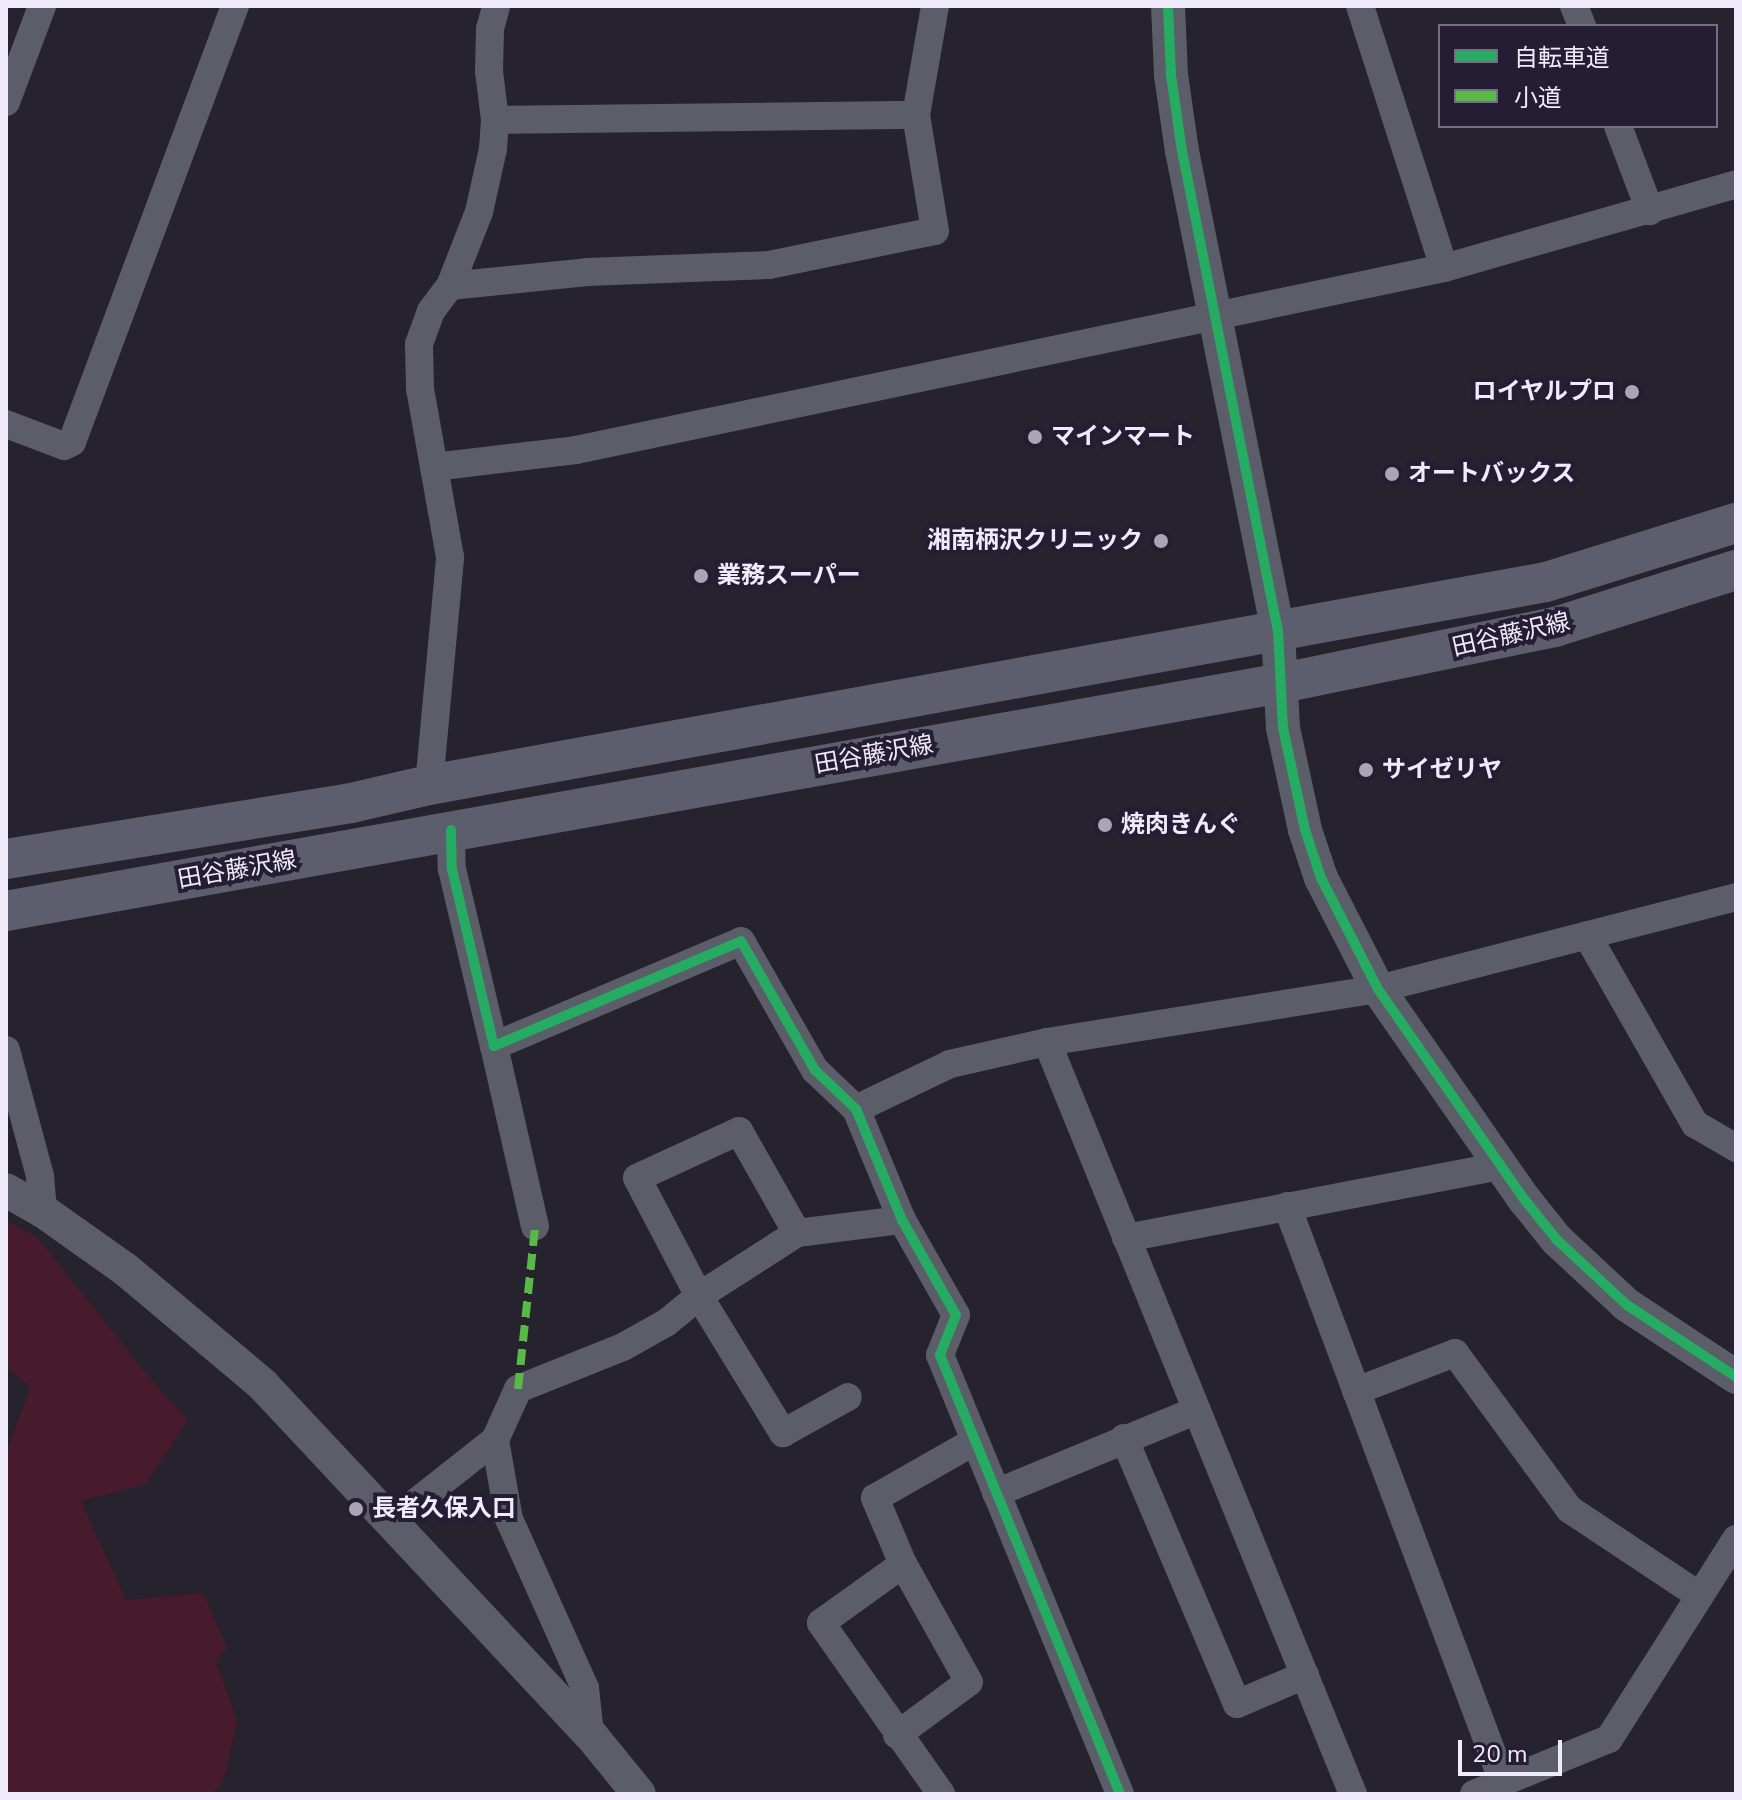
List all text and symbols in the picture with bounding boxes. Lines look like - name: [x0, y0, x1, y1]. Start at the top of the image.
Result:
- legend: [1438, 24, 1718, 128]
- text: 自転車道: [1514, 42, 1610, 74]
- text: 小道: [1514, 82, 1562, 114]
- place label: ロイヤルプロ: [1472, 378, 1616, 406]
- marker: ロイヤルプロ: [1623, 383, 1641, 401]
- place label: マインマート: [1051, 423, 1195, 451]
- marker: マインマート: [1026, 428, 1044, 446]
- place label: オートバックス: [1408, 460, 1576, 488]
- marker: オートバックス: [1383, 465, 1401, 483]
- place label: 湘南柄沢クリニック: [927, 527, 1143, 555]
- marker: 湘南柄沢クリニック: [1150, 530, 1172, 552]
- place label: 業務スーパー: [717, 562, 861, 590]
- marker: 業務スーパー: [692, 567, 710, 585]
- street label: 田谷藤沢線: [1449, 607, 1573, 663]
- street label: 田谷藤沢線: [812, 730, 936, 780]
- place label: サイゼリヤ: [1382, 756, 1502, 784]
- marker: サイゼリヤ: [1357, 761, 1375, 779]
- place label: 焼肉きんぐ: [1121, 811, 1241, 839]
- marker: 焼肉きんぐ: [1096, 816, 1114, 834]
- street label: 田谷藤沢線: [175, 845, 299, 895]
- place label: 長者久保入口: [372, 1495, 516, 1523]
- marker: 長者久保入口: [347, 1500, 365, 1518]
- scale bar: [1462, 1724, 1566, 1774]
- text: 20 m: [1472, 1738, 1528, 1770]

